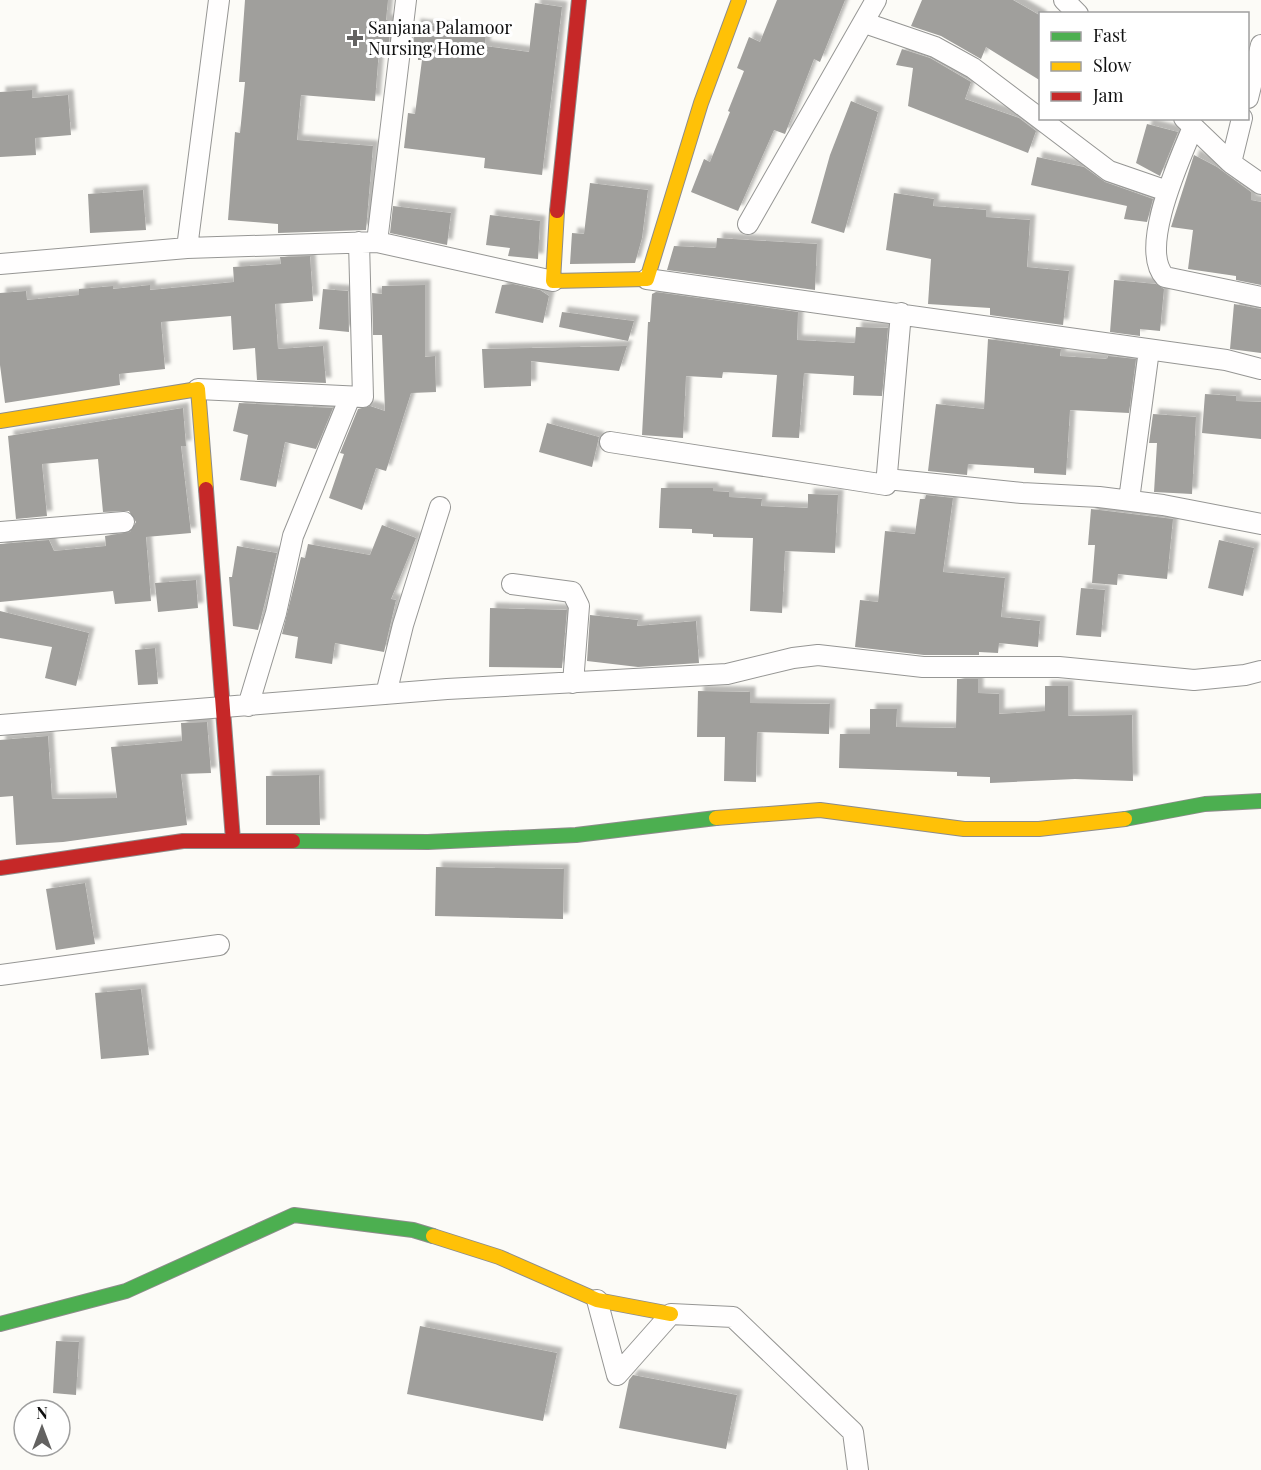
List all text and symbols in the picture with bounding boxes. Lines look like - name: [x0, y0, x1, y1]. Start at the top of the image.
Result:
- legend: [1039, 12, 1249, 120]
- place label: Sanjana Palamoor Nursing Home: [368, 15, 512, 60]
- text: Fast: [1093, 23, 1127, 47]
- marker: Sanjana Palamoor Nursing Home: [346, 29, 364, 47]
- text: Slow: [1093, 53, 1131, 77]
- text: Jam: [1092, 83, 1123, 107]
- north arrow: [12, 1398, 72, 1458]
- text: N: [36, 1402, 48, 1423]

